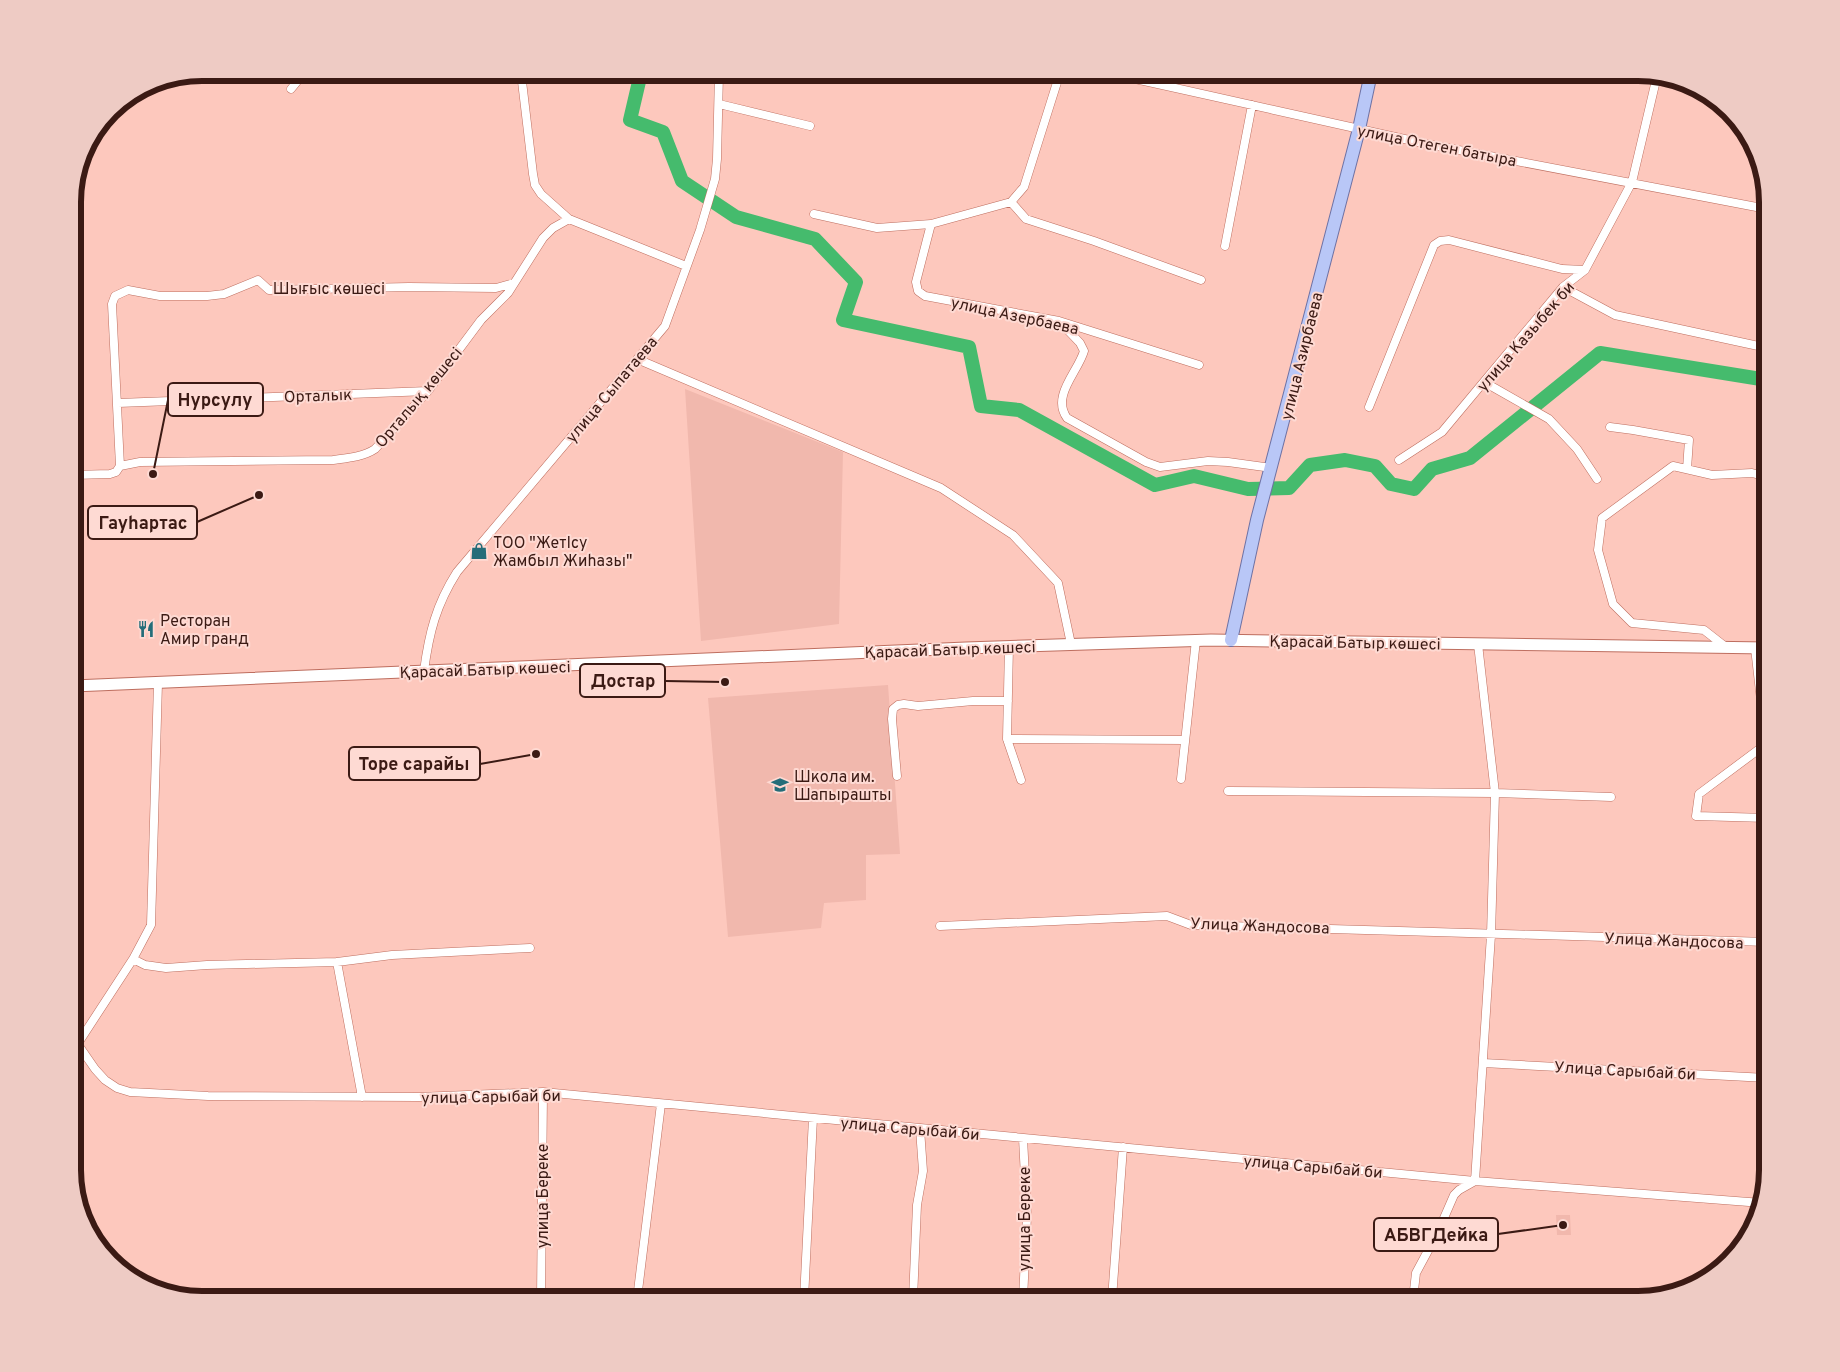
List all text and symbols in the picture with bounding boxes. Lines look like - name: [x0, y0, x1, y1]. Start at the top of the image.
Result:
- street label: улица Отеген батыра: [1355, 122, 1518, 172]
- street label: улица Казыбек би: [1473, 278, 1580, 396]
- street label: Шығыс көшесі: [273, 280, 385, 300]
- street label: улица Азирбаева: [1277, 291, 1328, 422]
- street label: улица Азербаева: [949, 294, 1080, 340]
- street label: улица Сыпатаева: [562, 333, 663, 448]
- street label: Орталық көшесі: [372, 344, 467, 453]
- callout: Нурсулу: [168, 383, 263, 416]
- street label: Орталык: [284, 386, 353, 408]
- text: Нурсулу: [177, 390, 253, 413]
- callout: Гауhартас: [88, 506, 197, 539]
- text: Гауhартас: [98, 513, 188, 536]
- place label: ТОО "ЖетIсу Жамбыл Жиhазы": [493, 534, 632, 572]
- shop icon: ТОО "ЖетIсу Жамбыл Жиhазы": [469, 541, 489, 561]
- place label: Ресторан Амир гранд: [160, 612, 249, 650]
- restaurant icon: Ресторан Амир гранд: [136, 619, 156, 639]
- street label: Қарасай Батыр көшесі: [1269, 633, 1441, 655]
- street label: Қарасай Батыр көшесі: [864, 638, 1036, 664]
- street label: Қарасай Батыр көшесі: [399, 658, 571, 684]
- callout: Достар: [580, 664, 665, 697]
- text: Достар: [591, 671, 655, 694]
- callout: Торе сарайы: [349, 747, 480, 780]
- text: Торе сарайы: [358, 754, 470, 777]
- place label: Школа им. Шапырашты: [794, 768, 891, 806]
- school or university icon: Школа им. Шапырашты: [770, 775, 790, 795]
- street label: Улица Жандосова: [1190, 915, 1330, 939]
- street label: Улица Жандосова: [1604, 930, 1744, 954]
- street label: Улица Сарыбай би: [1553, 1058, 1696, 1086]
- street label: улица Сарыбай би: [421, 1087, 561, 1109]
- street label: улица Сарыбай би: [839, 1114, 980, 1146]
- street label: улица Береке: [534, 1144, 554, 1248]
- street label: улица Сарыбай би: [1242, 1152, 1383, 1184]
- street label: улица Береке: [1016, 1167, 1036, 1271]
- callout: АБВГДейка: [1374, 1218, 1498, 1251]
- text: АБВГДейка: [1384, 1225, 1488, 1248]

